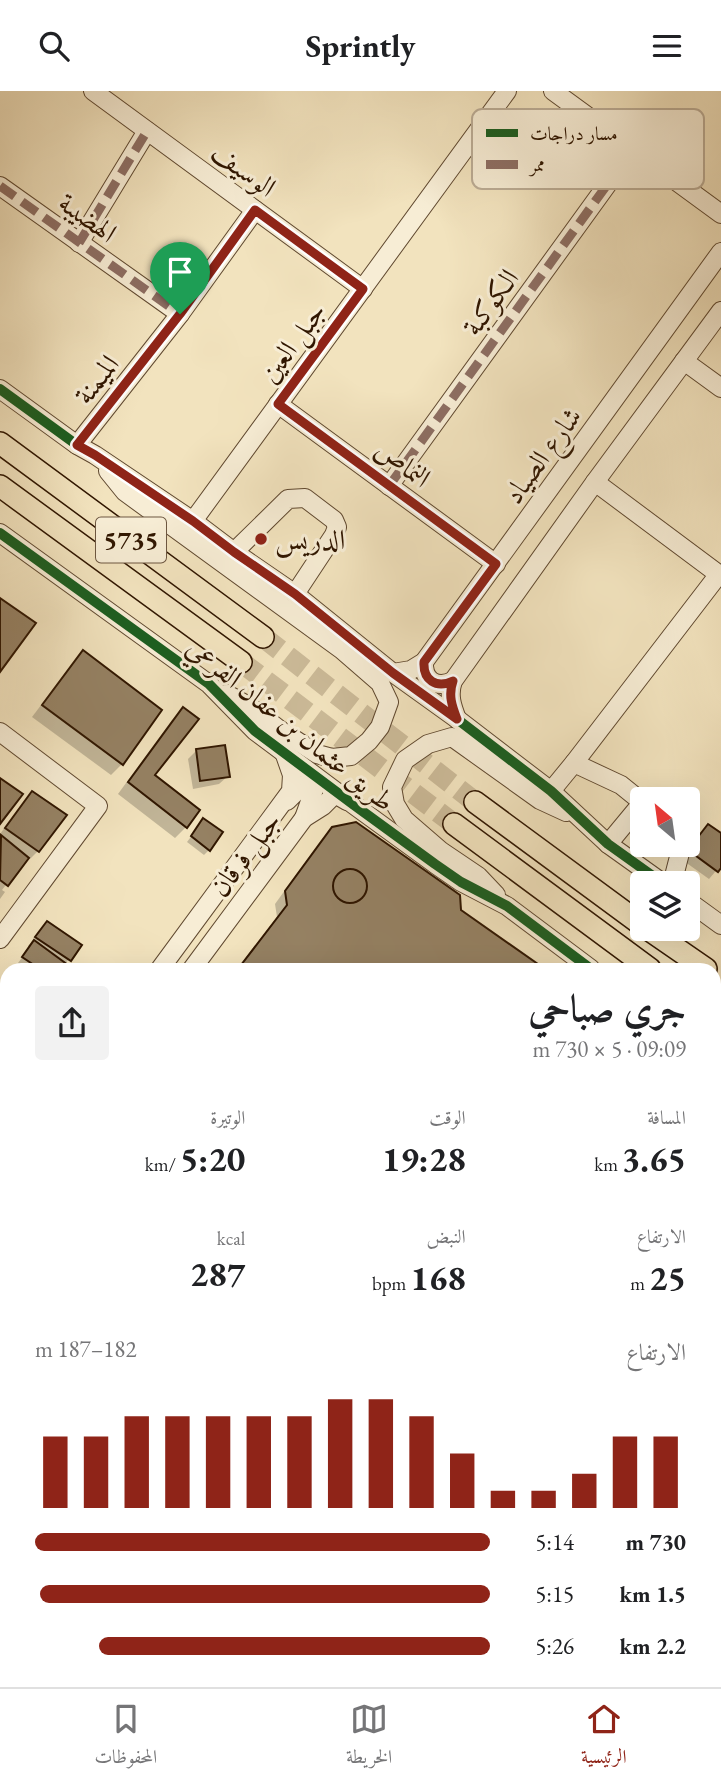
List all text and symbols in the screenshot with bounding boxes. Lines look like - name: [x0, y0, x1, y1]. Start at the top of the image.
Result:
- text: Sprintly: [306, 25, 415, 67]
- icon: search: [35, 27, 73, 65]
- icon: menu: [648, 27, 686, 65]
- legend: [472, 109, 704, 189]
- text: مسار دراجات: [530, 121, 618, 146]
- street label: الوسيف: [204, 133, 284, 205]
- text: ممر: [528, 152, 545, 177]
- street label: الهضيبة: [52, 184, 124, 250]
- pin: [150, 242, 210, 314]
- icon: arrive: [161, 253, 199, 291]
- street label: الكوكبة: [454, 261, 526, 343]
- street label: جبل العين: [251, 294, 335, 391]
- street label: الميمنة: [65, 347, 127, 411]
- street label: شارع الصياد: [495, 399, 594, 514]
- street label: النماص: [368, 431, 438, 495]
- road number: 5735: [96, 517, 166, 562]
- place label: الدريس: [275, 521, 345, 558]
- marker: الدريس: [253, 531, 269, 547]
- street label: طريق عثمان بن عفان الفرعي: [176, 629, 402, 823]
- north arrow: [630, 787, 700, 857]
- map controls: [630, 787, 700, 941]
- street label: جبل فرقان: [201, 804, 290, 905]
- button: layers: [630, 871, 700, 941]
- text: جري صباحي: [529, 983, 686, 1032]
- button: share: [35, 986, 109, 1060]
- text: 09:09 · 5 × 730 m: [533, 1034, 686, 1064]
- text: الوتيرة: [210, 1105, 245, 1130]
- text: الوقت: [429, 1105, 466, 1130]
- text: المسافة: [647, 1105, 686, 1130]
- text: 5:20: [180, 1136, 245, 1181]
- text: 19:28: [382, 1136, 466, 1181]
- text: 3.65: [622, 1136, 686, 1181]
- text: /km: [145, 1152, 180, 1177]
- text: km: [594, 1152, 622, 1177]
- text: النبض: [427, 1224, 466, 1249]
- text: الارتفاع: [637, 1224, 686, 1249]
- text: kcal: [217, 1226, 245, 1251]
- text: 287: [190, 1251, 245, 1296]
- text: 168: [410, 1255, 466, 1300]
- text: 25: [649, 1255, 686, 1300]
- text: bpm: [372, 1271, 410, 1296]
- text: m: [630, 1271, 649, 1296]
- text: 182–187 m: [35, 1334, 136, 1364]
- text: الارتفاع: [626, 1337, 686, 1367]
- text: 5:14: [535, 1527, 574, 1557]
- text: 730 m: [625, 1527, 686, 1557]
- text: 5:15: [535, 1579, 574, 1609]
- text: 1.5 km: [619, 1579, 686, 1609]
- text: 5:26: [535, 1631, 574, 1661]
- text: 2.2 km: [619, 1631, 686, 1661]
- tab: المحفوظات: [94, 1700, 157, 1775]
- tab: الخريطة: [346, 1700, 392, 1775]
- tab: الرئيسية: [581, 1700, 627, 1775]

